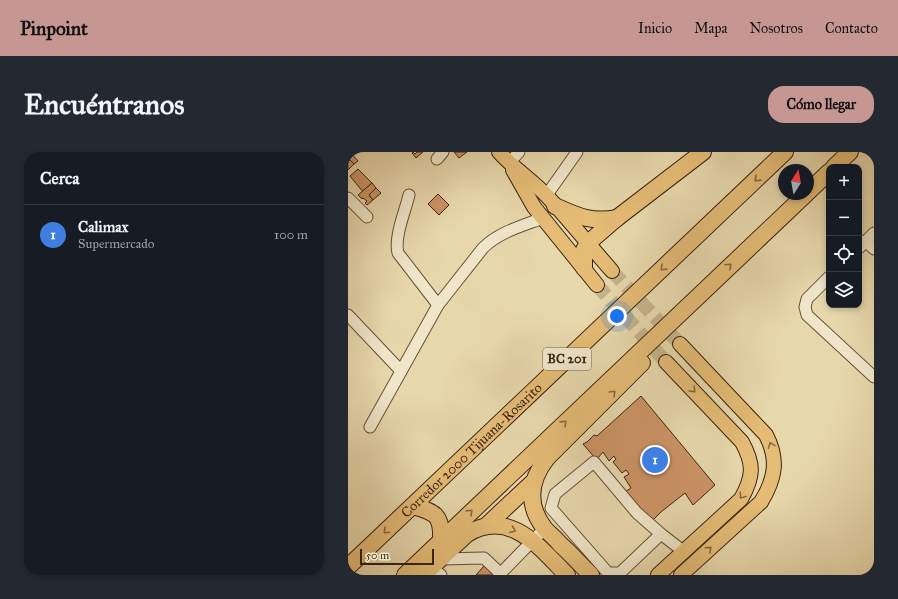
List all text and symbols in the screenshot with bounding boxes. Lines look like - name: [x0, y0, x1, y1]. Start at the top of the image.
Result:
- text: Pinpoint: [20, 17, 88, 40]
- text: Inicio: [638, 20, 672, 37]
- text: Mapa: [694, 20, 727, 37]
- text: Nosotros: [749, 20, 803, 37]
- text: Contacto: [825, 20, 878, 37]
- button: Cómo llegar: [768, 86, 874, 123]
- text: Encuéntranos: [24, 87, 185, 122]
- north arrow: [778, 164, 814, 200]
- map controls: [826, 164, 862, 308]
- button: +: [826, 164, 862, 200]
- text: Cerca: [40, 168, 79, 189]
- one-way arrow: [754, 174, 762, 182]
- button: −: [826, 200, 862, 236]
- text: Calimax: [78, 218, 128, 236]
- text: 1: [50, 227, 56, 243]
- text: 100 m: [274, 227, 308, 243]
- text: Supermercado: [78, 236, 154, 252]
- button: locate: [826, 236, 862, 272]
- one-way arrow: [724, 263, 732, 271]
- one-way arrow: [660, 264, 668, 271]
- button: layers: [826, 272, 862, 308]
- your location: [607, 306, 627, 326]
- road number: BC 201: [543, 348, 591, 370]
- street label: Corredor 2000 Tijuana-Rosarito: [397, 379, 545, 521]
- one-way arrow: [688, 385, 696, 393]
- one-way arrow: [608, 390, 616, 398]
- one-way arrow: [559, 420, 567, 428]
- one-way arrow: [767, 442, 775, 449]
- pin: 1: [642, 445, 668, 475]
- one-way arrow: [739, 492, 746, 499]
- one-way arrow: [465, 510, 473, 517]
- one-way arrow: [510, 525, 517, 533]
- one-way arrow: [383, 526, 391, 534]
- one-way arrow: [705, 546, 712, 553]
- scale bar: [360, 547, 434, 566]
- text: 50 m: [366, 549, 389, 562]

